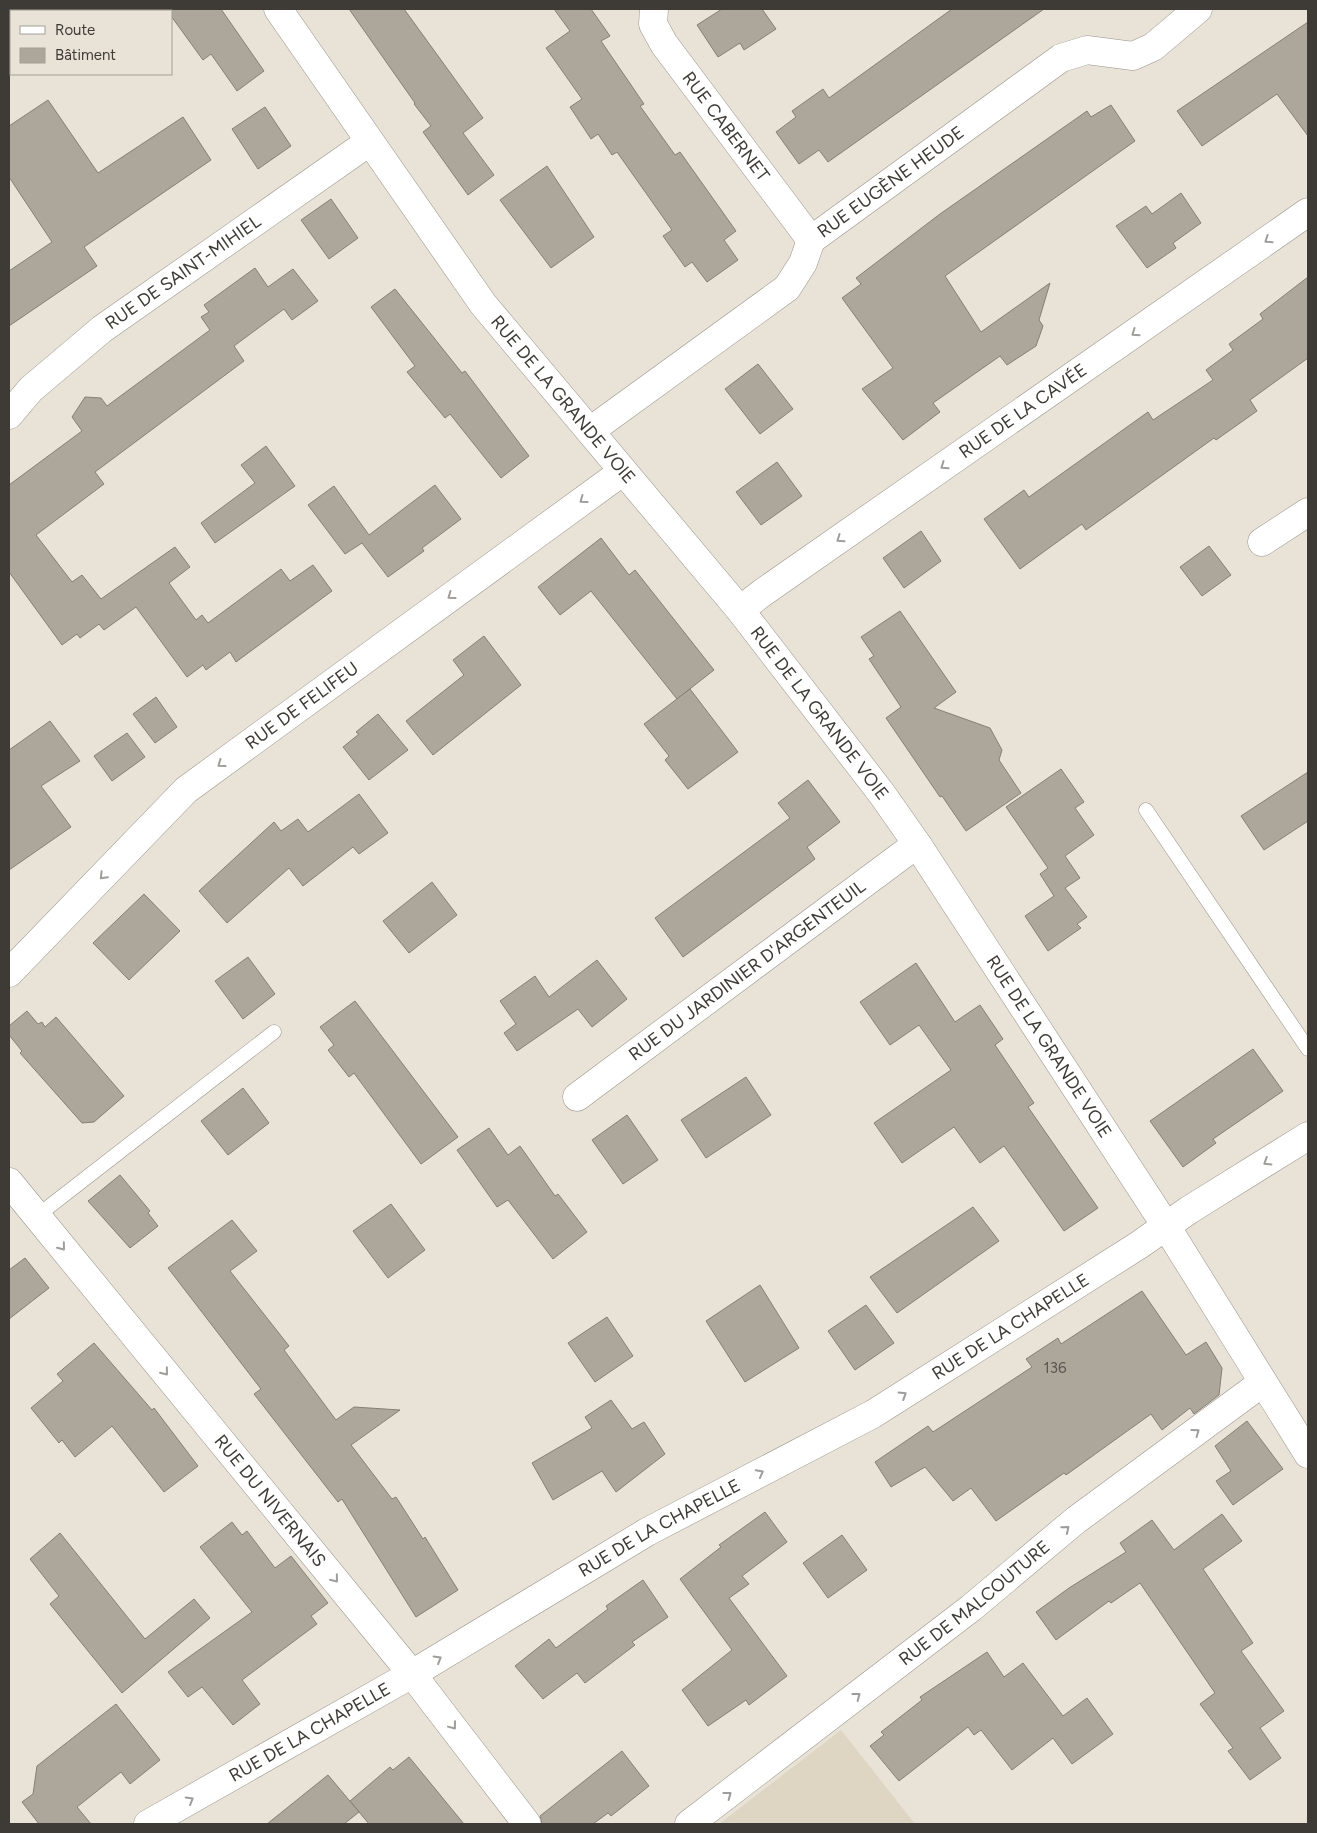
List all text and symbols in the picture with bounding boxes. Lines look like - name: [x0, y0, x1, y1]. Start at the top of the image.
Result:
- legend: [10, 10, 172, 75]
- text: Route: [55, 21, 95, 39]
- text: Bâtiment: [55, 46, 116, 64]
- street label: RUE CABERNET: [678, 67, 774, 186]
- street label: RUE EUGÈNE HEUDE: [813, 121, 968, 243]
- street label: RUE DE SAINT-MIHIEL: [101, 210, 266, 334]
- one-way arrow: [1264, 234, 1274, 243]
- street label: RUE DE LA GRANDE VOIE: [486, 311, 640, 488]
- one-way arrow: [1131, 327, 1141, 336]
- street label: RUE DE LA CAVÉE: [955, 359, 1091, 463]
- one-way arrow: [940, 460, 950, 469]
- one-way arrow: [580, 495, 589, 503]
- one-way arrow: [836, 533, 846, 542]
- one-way arrow: [447, 590, 457, 599]
- street label: RUE DE LA GRANDE VOIE: [746, 622, 893, 804]
- street label: RUE DE FELIFEU: [241, 657, 363, 754]
- one-way arrow: [218, 759, 227, 767]
- one-way arrow: [100, 870, 109, 879]
- street label: RUE DU JARDINIER D'ARGENTEUIL: [624, 875, 870, 1066]
- street label: RUE DE LA GRANDE VOIE: [982, 951, 1116, 1142]
- one-way arrow: [1263, 1156, 1272, 1165]
- one-way arrow: [56, 1241, 65, 1250]
- street label: RUE DE LA CHAPELLE: [928, 1269, 1093, 1385]
- house number: 136: [1044, 1359, 1067, 1377]
- one-way arrow: [160, 1366, 168, 1375]
- one-way arrow: [897, 1392, 906, 1401]
- one-way arrow: [1190, 1429, 1199, 1437]
- street label: RUE DU NIVERNAIS: [210, 1430, 331, 1571]
- one-way arrow: [755, 1469, 764, 1479]
- street label: RUE DE LA CHAPELLE: [574, 1474, 744, 1582]
- one-way arrow: [1060, 1525, 1069, 1534]
- street label: RUE DE MALCOUTURE: [894, 1536, 1054, 1670]
- one-way arrow: [329, 1573, 337, 1582]
- one-way arrow: [432, 1655, 441, 1665]
- street label: RUE DE LA CHAPELLE: [225, 1678, 394, 1787]
- one-way arrow: [851, 1693, 860, 1701]
- one-way arrow: [447, 1720, 455, 1729]
- one-way arrow: [722, 1792, 731, 1800]
- one-way arrow: [185, 1796, 194, 1806]

